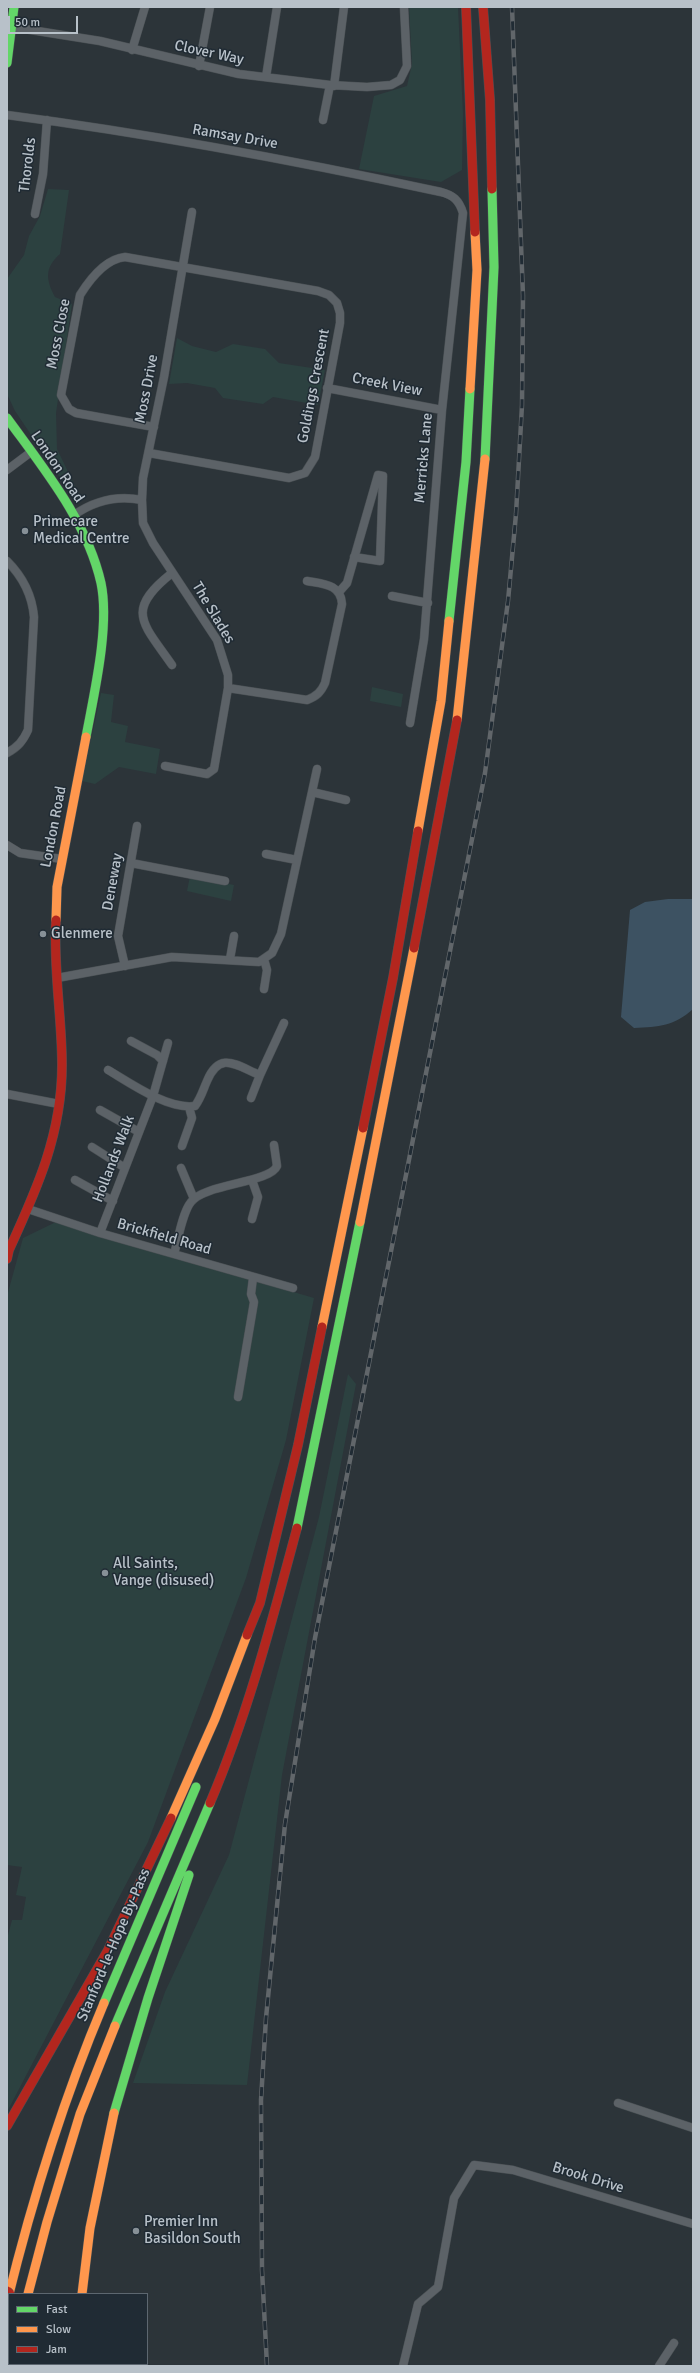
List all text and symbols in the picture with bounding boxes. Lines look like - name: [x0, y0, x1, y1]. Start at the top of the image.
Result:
- scale bar: [10, 8, 80, 34]
- text: 50 m: [15, 15, 40, 30]
- street label: Clover Way: [173, 37, 245, 69]
- street label: Ramsay Drive: [191, 121, 279, 153]
- street label: Thorolds: [16, 137, 40, 193]
- street label: Moss Close: [43, 297, 75, 371]
- street label: Goldings Crescent: [294, 327, 334, 445]
- street label: Moss Drive: [131, 353, 163, 425]
- street label: Creek View: [350, 369, 424, 401]
- street label: Merricks Lane: [411, 412, 437, 504]
- street label: London Road: [26, 428, 88, 506]
- place label: Primecare Medical Centre: [33, 513, 130, 548]
- marker: Primecare Medical Centre: [20, 526, 30, 536]
- street label: The Slades: [188, 579, 238, 647]
- street label: London Road: [37, 785, 71, 869]
- street label: Deneway: [99, 852, 127, 912]
- place label: Glenmere: [51, 925, 113, 943]
- marker: Glenmere: [38, 929, 48, 939]
- street label: Hollands Walk: [89, 1113, 139, 1205]
- street label: Brickfield Road: [115, 1215, 213, 1259]
- place label: All Saints, Vange (disused): [113, 1555, 214, 1590]
- marker: All Saints, Vange (disused): [100, 1568, 110, 1578]
- street label: Stanford-le-Hope By-Pass: [74, 1866, 154, 2024]
- street label: Brook Drive: [550, 2159, 626, 2197]
- place label: Premier Inn Basildon South: [144, 2213, 241, 2248]
- marker: Premier Inn Basildon South: [131, 2226, 141, 2236]
- legend: [8, 2293, 148, 2365]
- text: Fast: [46, 2302, 67, 2317]
- text: Slow: [46, 2322, 71, 2337]
- text: Jam: [46, 2342, 67, 2357]

